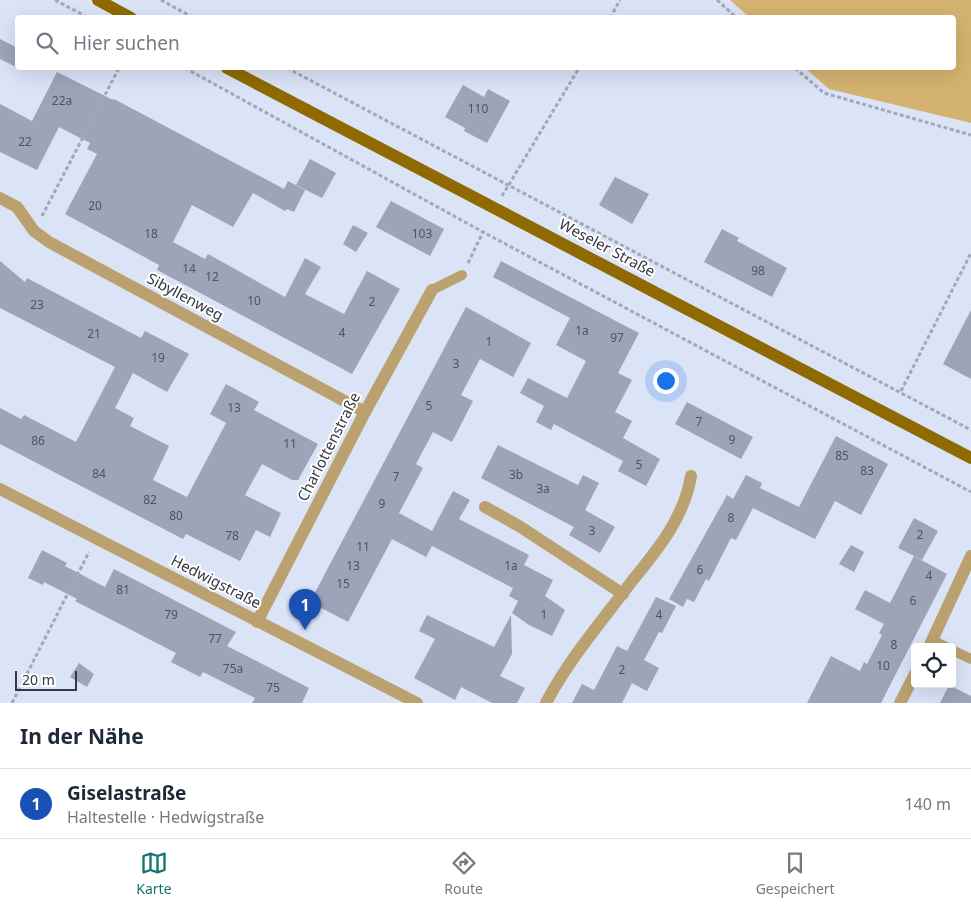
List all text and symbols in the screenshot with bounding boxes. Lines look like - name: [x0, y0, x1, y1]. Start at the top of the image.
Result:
- search box: [15, 15, 956, 70]
- icon: search: [33, 29, 61, 57]
- text: Hier suchen: [73, 30, 180, 56]
- house number: 22a: [52, 92, 72, 109]
- house number: 110: [468, 100, 488, 117]
- house number: 22: [18, 133, 32, 150]
- house number: 20: [88, 197, 102, 214]
- street label: Weseler Straße: [556, 213, 659, 281]
- house number: 18: [144, 225, 158, 242]
- house number: 103: [412, 225, 432, 242]
- house number: 14: [182, 260, 196, 277]
- house number: 98: [751, 262, 765, 279]
- street label: Sibyllenweg: [144, 268, 227, 325]
- house number: 12: [205, 268, 219, 285]
- house number: 10: [247, 292, 261, 309]
- house number: 2: [369, 293, 376, 310]
- house number: 23: [30, 296, 44, 313]
- house number: 1a: [575, 322, 589, 339]
- house number: 4: [339, 324, 346, 341]
- house number: 21: [87, 325, 101, 342]
- house number: 97: [610, 329, 624, 346]
- house number: 1: [486, 333, 492, 350]
- house number: 19: [151, 349, 165, 366]
- house number: 3: [453, 355, 460, 372]
- your location: [653, 368, 679, 394]
- street label: Charlottenstraße: [292, 389, 364, 504]
- house number: 5: [426, 397, 433, 414]
- house number: 13: [227, 399, 241, 416]
- house number: 7: [696, 413, 703, 430]
- house number: 9: [729, 431, 736, 448]
- house number: 86: [31, 432, 45, 449]
- house number: 11: [283, 435, 297, 452]
- house number: 85: [835, 447, 849, 464]
- house number: 5: [636, 456, 643, 473]
- house number: 83: [860, 462, 874, 479]
- house number: 84: [92, 465, 106, 482]
- house number: 3b: [509, 466, 523, 483]
- house number: 7: [393, 468, 400, 485]
- house number: 3a: [536, 480, 550, 497]
- house number: 82: [143, 491, 157, 508]
- house number: 9: [379, 495, 386, 512]
- house number: 80: [169, 507, 183, 524]
- house number: 8: [728, 509, 735, 526]
- house number: 3: [589, 522, 596, 539]
- house number: 2: [917, 526, 924, 543]
- house number: 78: [225, 527, 239, 544]
- house number: 11: [356, 538, 370, 555]
- street label: Hedwigstraße: [168, 550, 265, 612]
- house number: 13: [346, 557, 360, 574]
- house number: 1a: [504, 557, 518, 574]
- house number: 6: [697, 561, 704, 578]
- house number: 4: [926, 567, 933, 584]
- house number: 15: [336, 575, 350, 592]
- house number: 81: [116, 581, 130, 598]
- pin: 1: [289, 589, 321, 630]
- house number: 6: [910, 592, 917, 609]
- house number: 79: [164, 606, 178, 623]
- house number: 1: [541, 606, 547, 623]
- house number: 4: [656, 606, 663, 623]
- house number: 77: [208, 630, 222, 647]
- house number: 8: [891, 636, 898, 653]
- map controls: [911, 643, 956, 688]
- button: locate: [911, 643, 956, 688]
- house number: 10: [876, 657, 890, 674]
- house number: 75a: [223, 660, 243, 677]
- house number: 2: [619, 661, 626, 678]
- scale bar: [15, 668, 78, 691]
- text: 20 m: [22, 670, 55, 689]
- house number: 75: [266, 679, 280, 696]
- text: In der Nähe: [20, 722, 144, 750]
- text: Giselastraße: [67, 780, 186, 806]
- text: 1: [31, 793, 41, 815]
- text: 140 m: [904, 793, 951, 815]
- text: Haltestelle · Hedwigstraße: [67, 806, 264, 828]
- tab: Karte: [136, 849, 172, 898]
- tab: Route: [444, 849, 483, 898]
- tab: Gespeichert: [756, 849, 835, 898]

